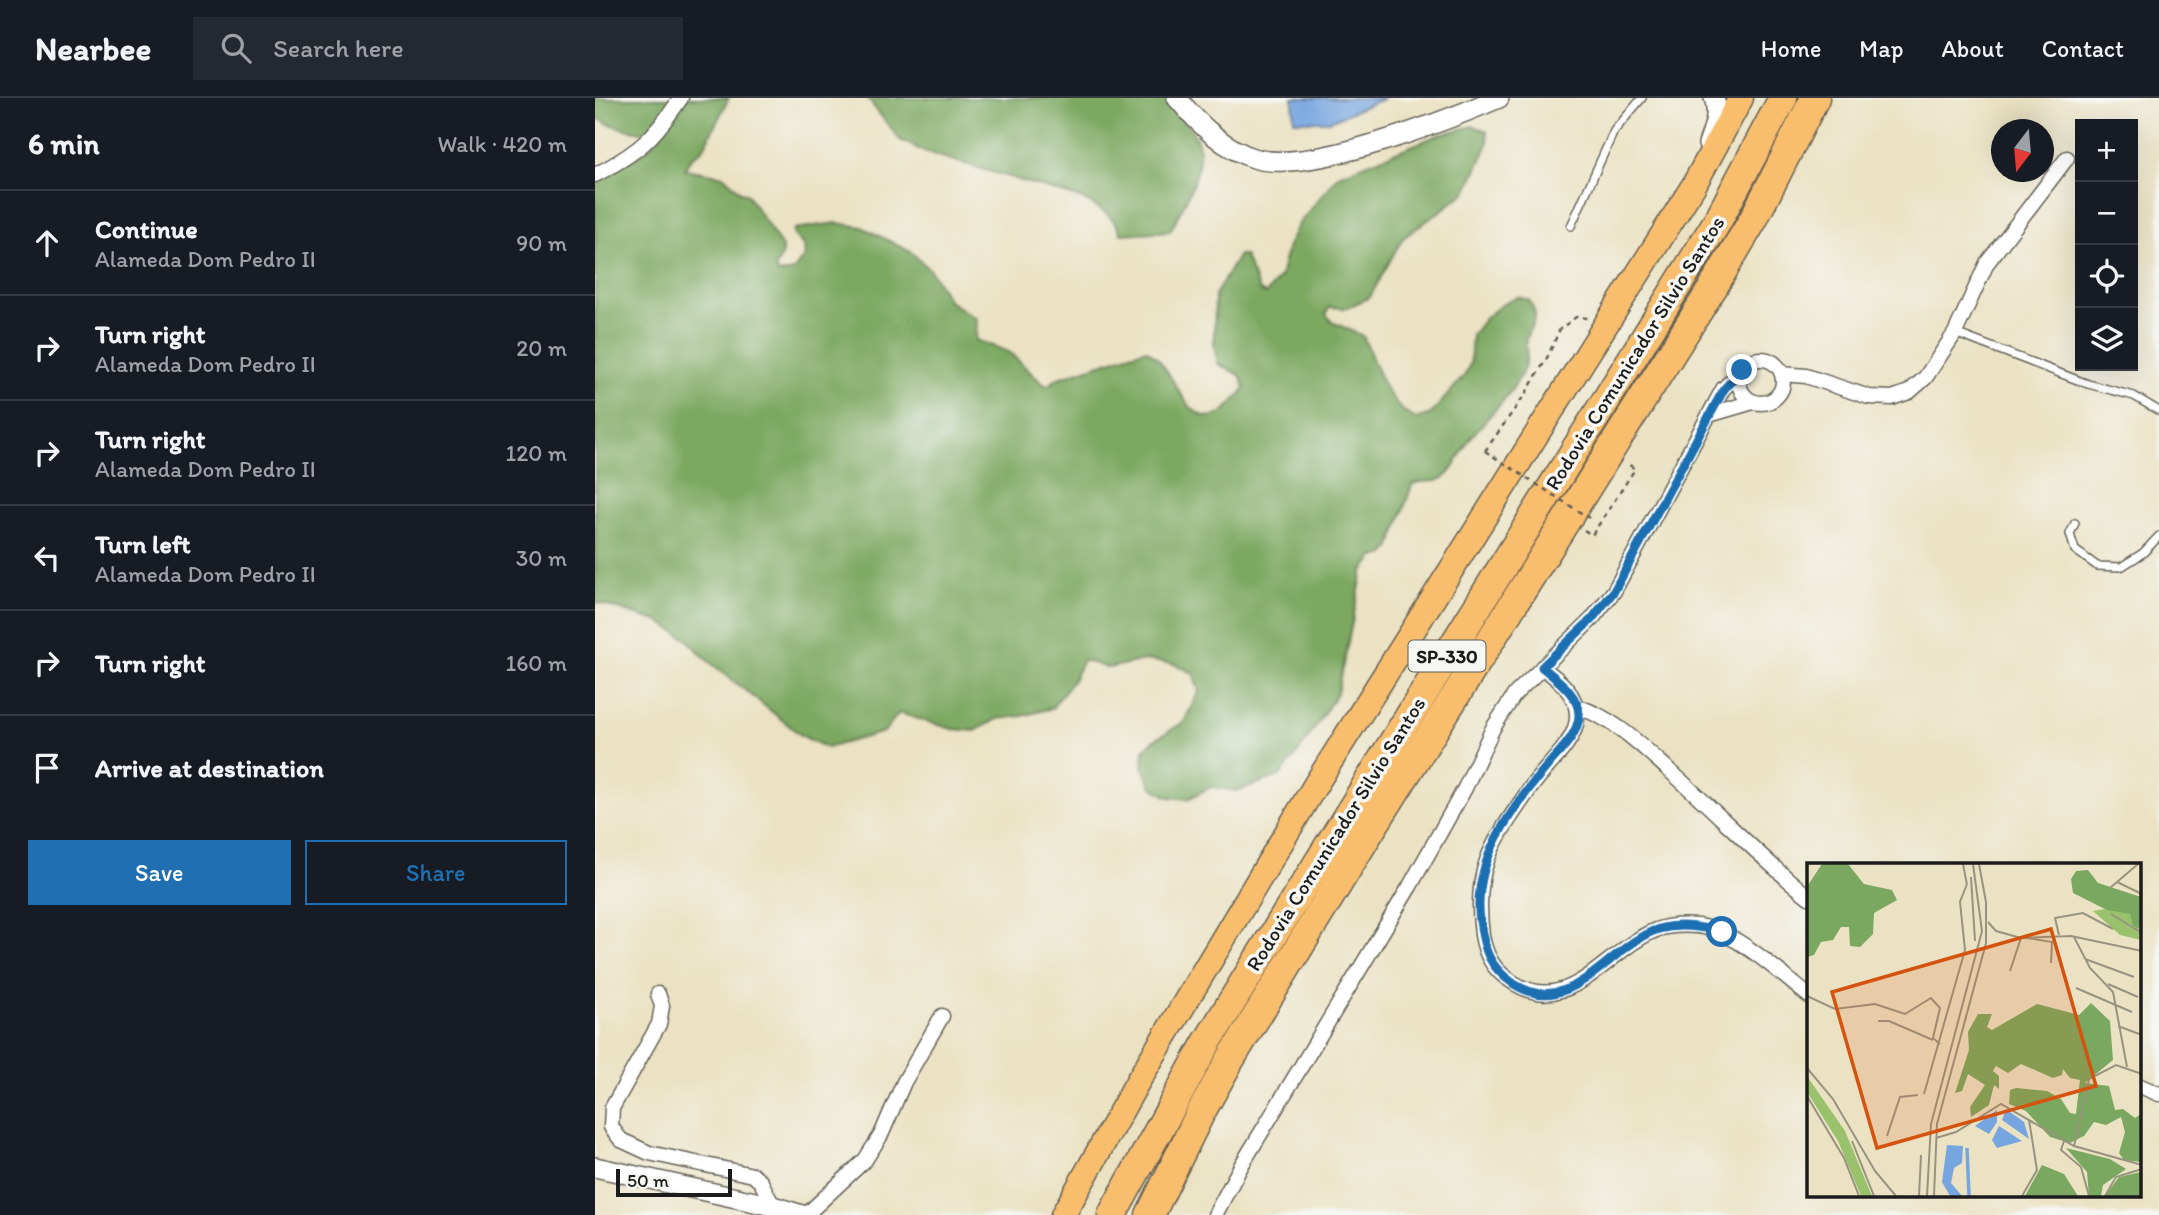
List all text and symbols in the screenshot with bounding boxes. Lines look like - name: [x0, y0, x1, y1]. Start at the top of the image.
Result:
- search box: [193, 17, 683, 80]
- text: Nearbee: [35, 29, 151, 68]
- icon: search: [217, 29, 255, 67]
- text: Search here: [273, 32, 404, 64]
- text: Home: [1761, 34, 1821, 63]
- text: Map: [1859, 34, 1903, 63]
- text: About: [1941, 34, 2004, 63]
- text: Contact: [2042, 34, 2124, 63]
- north arrow: [1991, 119, 2054, 182]
- map controls: [2075, 119, 2138, 371]
- button: +: [2075, 119, 2138, 182]
- text: 6 min: [28, 125, 100, 162]
- text: Walk · 420 m: [437, 130, 567, 158]
- button: −: [2075, 182, 2138, 245]
- street label: Rodovia Comunicador Silvio Santos: [1540, 211, 1730, 494]
- text: Continue: [95, 213, 198, 245]
- icon: ahead: [28, 224, 66, 262]
- text: 90 m: [516, 229, 567, 257]
- text: Alameda Dom Pedro II: [95, 245, 316, 273]
- button: locate: [2075, 245, 2138, 308]
- button: layers: [2075, 308, 2138, 371]
- text: Turn right: [95, 318, 206, 350]
- icon: right: [28, 329, 66, 367]
- text: 20 m: [516, 334, 567, 362]
- text: Alameda Dom Pedro II: [95, 350, 316, 378]
- route end: [1726, 354, 1757, 385]
- text: Turn right: [95, 423, 206, 455]
- icon: right: [28, 434, 66, 472]
- text: 120 m: [506, 439, 567, 467]
- text: Alameda Dom Pedro II: [95, 455, 316, 483]
- text: Turn left: [95, 528, 191, 560]
- icon: left: [28, 539, 66, 577]
- text: 30 m: [516, 544, 567, 572]
- text: Alameda Dom Pedro II: [95, 560, 316, 588]
- road number: SP-330: [1409, 640, 1485, 671]
- icon: right: [28, 644, 66, 682]
- text: Turn right: [95, 647, 206, 679]
- text: 160 m: [505, 649, 567, 677]
- street label: Rodovia Comunicador Silvio Santos: [1241, 692, 1431, 975]
- icon: arrive: [28, 749, 66, 787]
- text: Arrive at destination: [95, 752, 324, 784]
- button: Save: [28, 840, 291, 905]
- button: Share: [305, 840, 567, 905]
- inset map: [1807, 863, 2141, 1198]
- route start: [1706, 916, 1737, 947]
- scale bar: [616, 1166, 731, 1198]
- text: 50 m: [627, 1169, 669, 1192]

